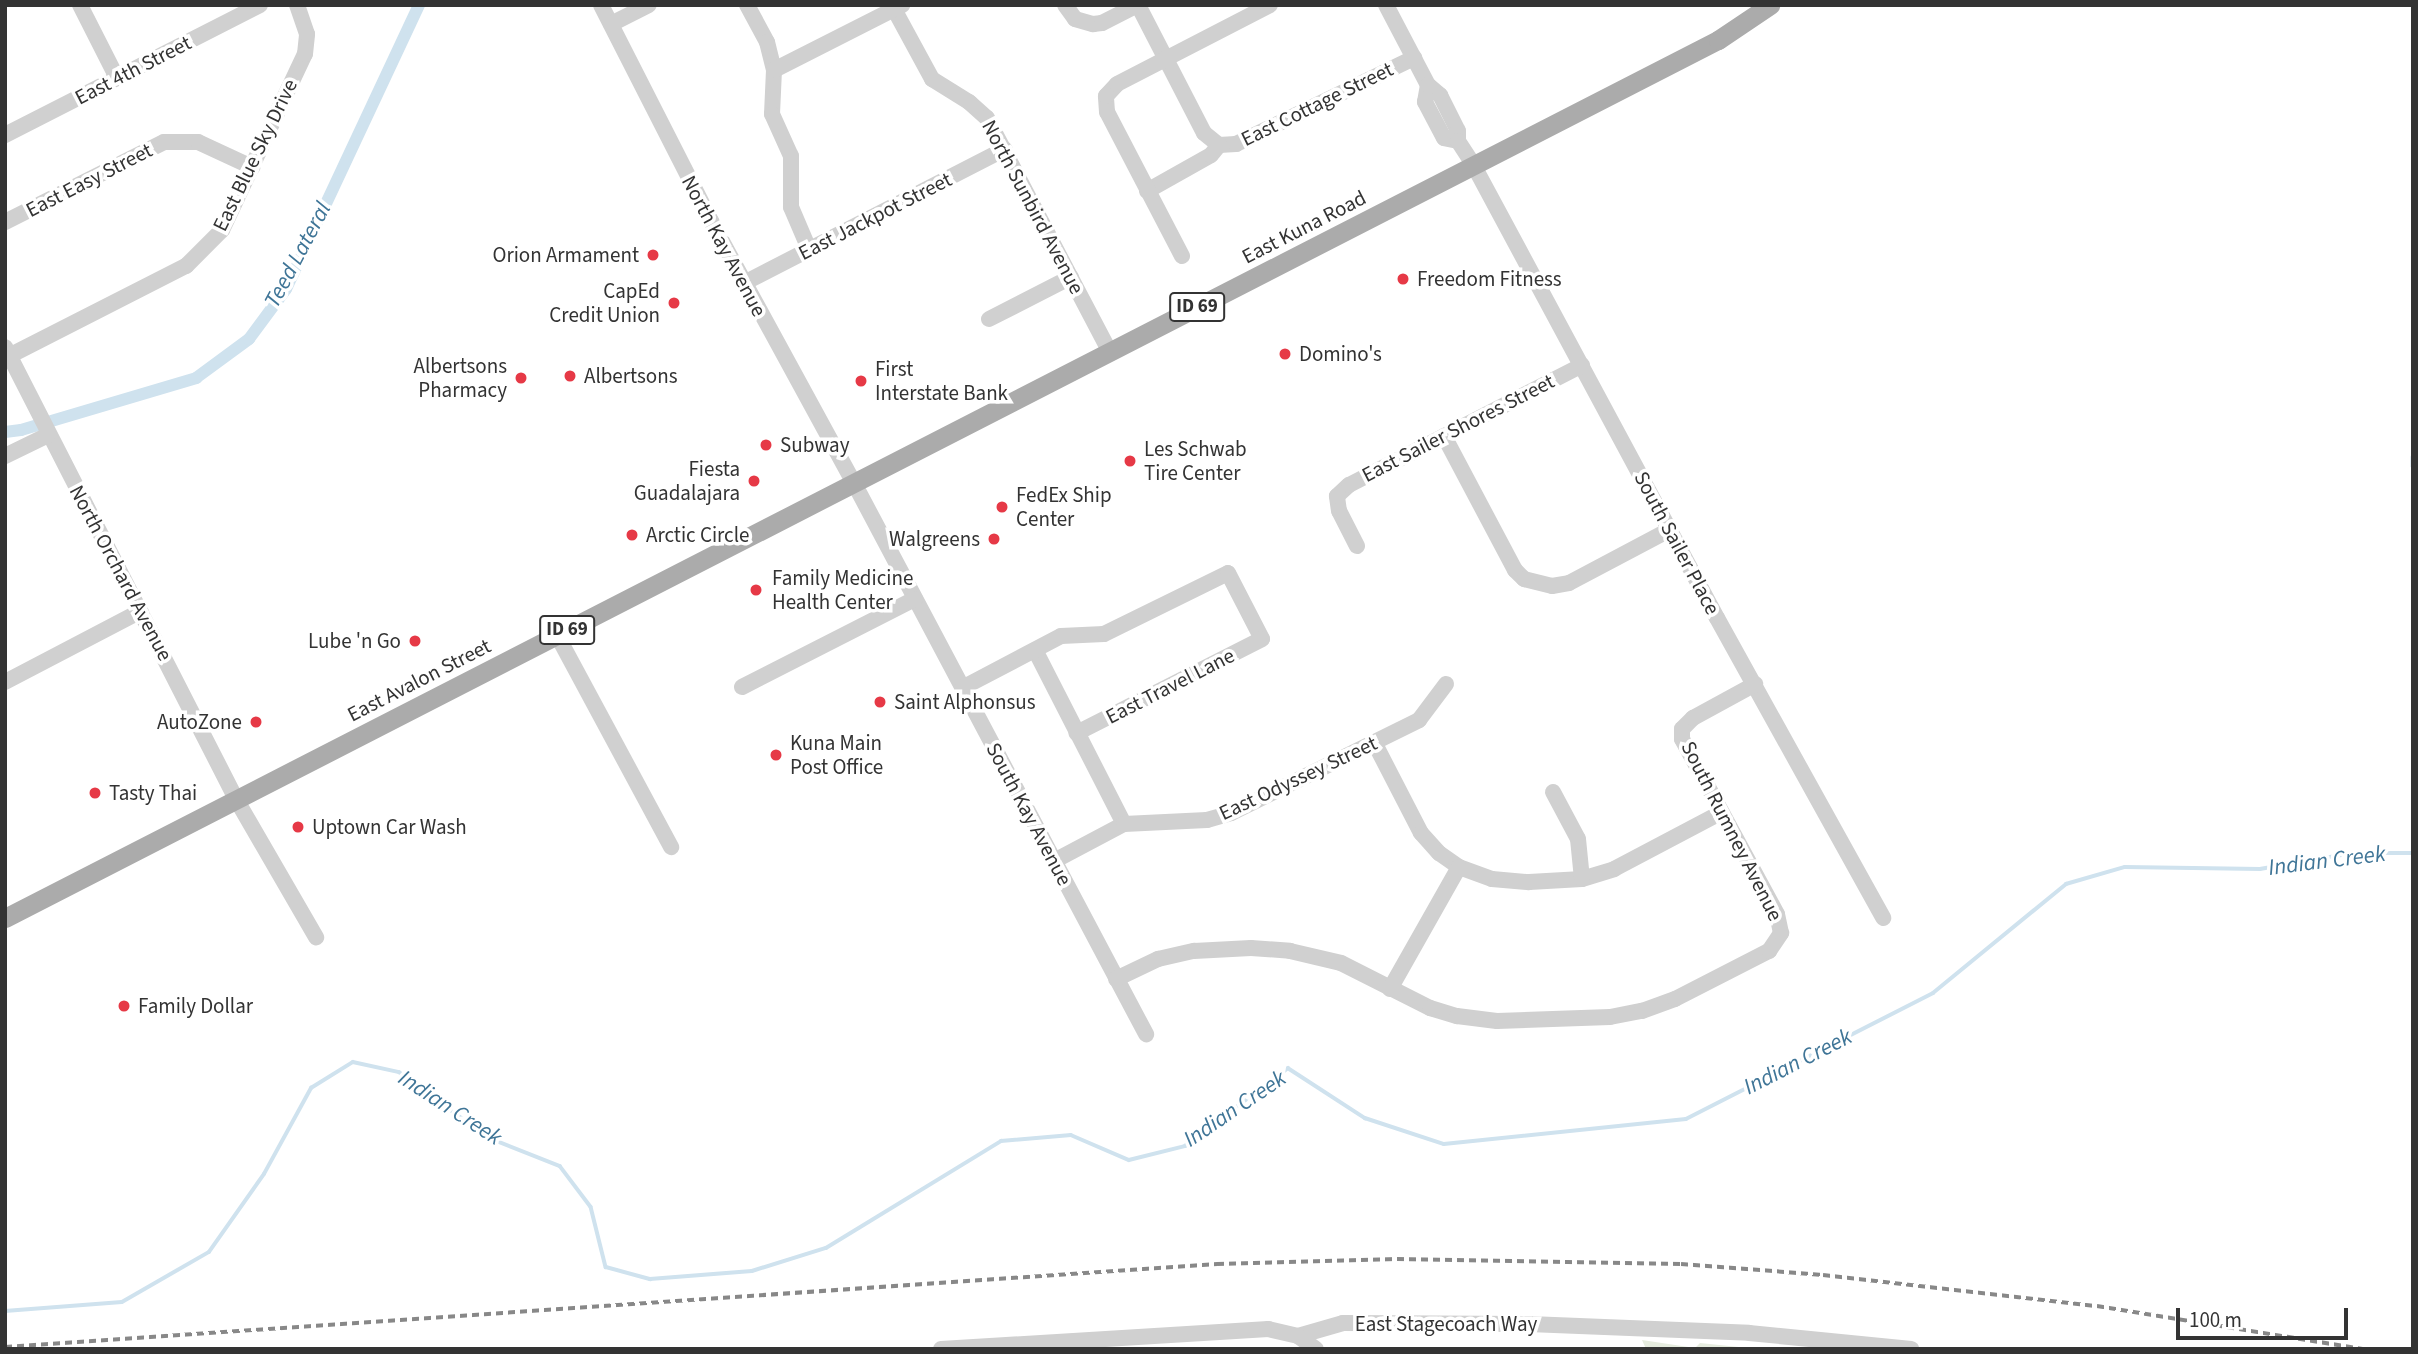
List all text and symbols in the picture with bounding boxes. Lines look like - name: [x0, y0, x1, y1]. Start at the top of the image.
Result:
- street label: East 4th Street: [71, 30, 195, 110]
- street label: East Cottage Street: [1237, 56, 1397, 152]
- street label: East Blue Sky Drive: [207, 75, 303, 235]
- street label: North Sunbird Avenue: [976, 116, 1090, 298]
- street label: East Easy Street: [22, 137, 156, 223]
- street label: East Jackpot Street: [794, 167, 956, 265]
- street label: North Kay Avenue: [676, 171, 772, 321]
- street label: East Kuna Road: [1238, 185, 1370, 269]
- water label: Teed Lateral: [259, 197, 337, 313]
- place label: Orion Armament: [492, 242, 639, 268]
- marker: Orion Armament: [645, 247, 661, 263]
- place label: Freedom Fitness: [1417, 266, 1562, 292]
- marker: Freedom Fitness: [1395, 271, 1411, 287]
- place label: CapEd Credit Union: [549, 278, 660, 328]
- road number: ID 69: [1169, 292, 1225, 322]
- marker: CapEd Credit Union: [666, 295, 682, 311]
- place label: Domino's: [1299, 341, 1382, 367]
- marker: Domino's: [1277, 346, 1293, 362]
- place label: Albertsons Pharmacy: [414, 353, 507, 403]
- place label: First Interstate Bank: [875, 356, 1008, 406]
- place label: Albertsons: [584, 363, 677, 389]
- marker: Albertsons: [562, 368, 578, 384]
- street label: East Sailer Shores Street: [1358, 368, 1558, 488]
- marker: Albertsons Pharmacy: [513, 370, 529, 386]
- marker: First Interstate Bank: [853, 373, 869, 389]
- place label: Subway: [780, 432, 849, 458]
- place label: Les Schwab Tire Center: [1144, 436, 1247, 486]
- marker: Subway: [758, 437, 774, 453]
- marker: Les Schwab Tire Center: [1122, 453, 1138, 469]
- place label: Fiesta Guadalajara: [634, 456, 740, 506]
- street label: South Sailer Place: [1629, 467, 1725, 619]
- marker: Fiesta Guadalajara: [746, 473, 762, 489]
- street label: North Orchard Avenue: [64, 481, 178, 665]
- place label: FedEx Ship Center: [1016, 482, 1112, 532]
- marker: FedEx Ship Center: [994, 499, 1010, 515]
- place label: Arctic Circle: [646, 522, 749, 548]
- place label: Walgreens: [889, 526, 980, 552]
- marker: Arctic Circle: [624, 527, 640, 543]
- marker: Walgreens: [986, 531, 1002, 547]
- place label: Family Medicine Health Center: [772, 565, 913, 615]
- marker: Family Medicine Health Center: [746, 580, 766, 600]
- road number: ID 69: [539, 614, 595, 646]
- place label: Lube 'n Go: [308, 628, 401, 654]
- street label: East Avalon Street: [343, 633, 495, 727]
- marker: Lube 'n Go: [407, 633, 423, 649]
- street label: East Travel Lane: [1101, 643, 1239, 729]
- place label: Saint Alphonsus: [894, 689, 1035, 715]
- marker: Saint Alphonsus: [872, 694, 888, 710]
- place label: AutoZone: [157, 709, 242, 735]
- marker: AutoZone: [248, 714, 264, 730]
- place label: Kuna Main Post Office: [790, 730, 883, 780]
- street label: East Odyssey Street: [1215, 730, 1381, 826]
- street label: South Rumney Avenue: [1676, 737, 1788, 925]
- street label: South Kay Avenue: [981, 738, 1077, 890]
- marker: Kuna Main Post Office: [768, 747, 784, 763]
- place label: Tasty Thai: [109, 780, 197, 806]
- marker: Tasty Thai: [87, 785, 103, 801]
- place label: Uptown Car Wash: [312, 814, 467, 840]
- marker: Uptown Car Wash: [290, 819, 306, 835]
- water label: Indian Creek: [2267, 840, 2387, 882]
- place label: Family Dollar: [138, 993, 253, 1019]
- marker: Family Dollar: [116, 998, 132, 1014]
- water label: Indian Creek: [1739, 1023, 1857, 1101]
- water label: Indian Creek: [393, 1064, 507, 1152]
- water label: Indian Creek: [1178, 1065, 1292, 1153]
- scale bar: [2180, 1294, 2352, 1338]
- text: 100 m: [2189, 1305, 2242, 1335]
- street label: East Stagecoach Way: [1355, 1311, 1537, 1337]

